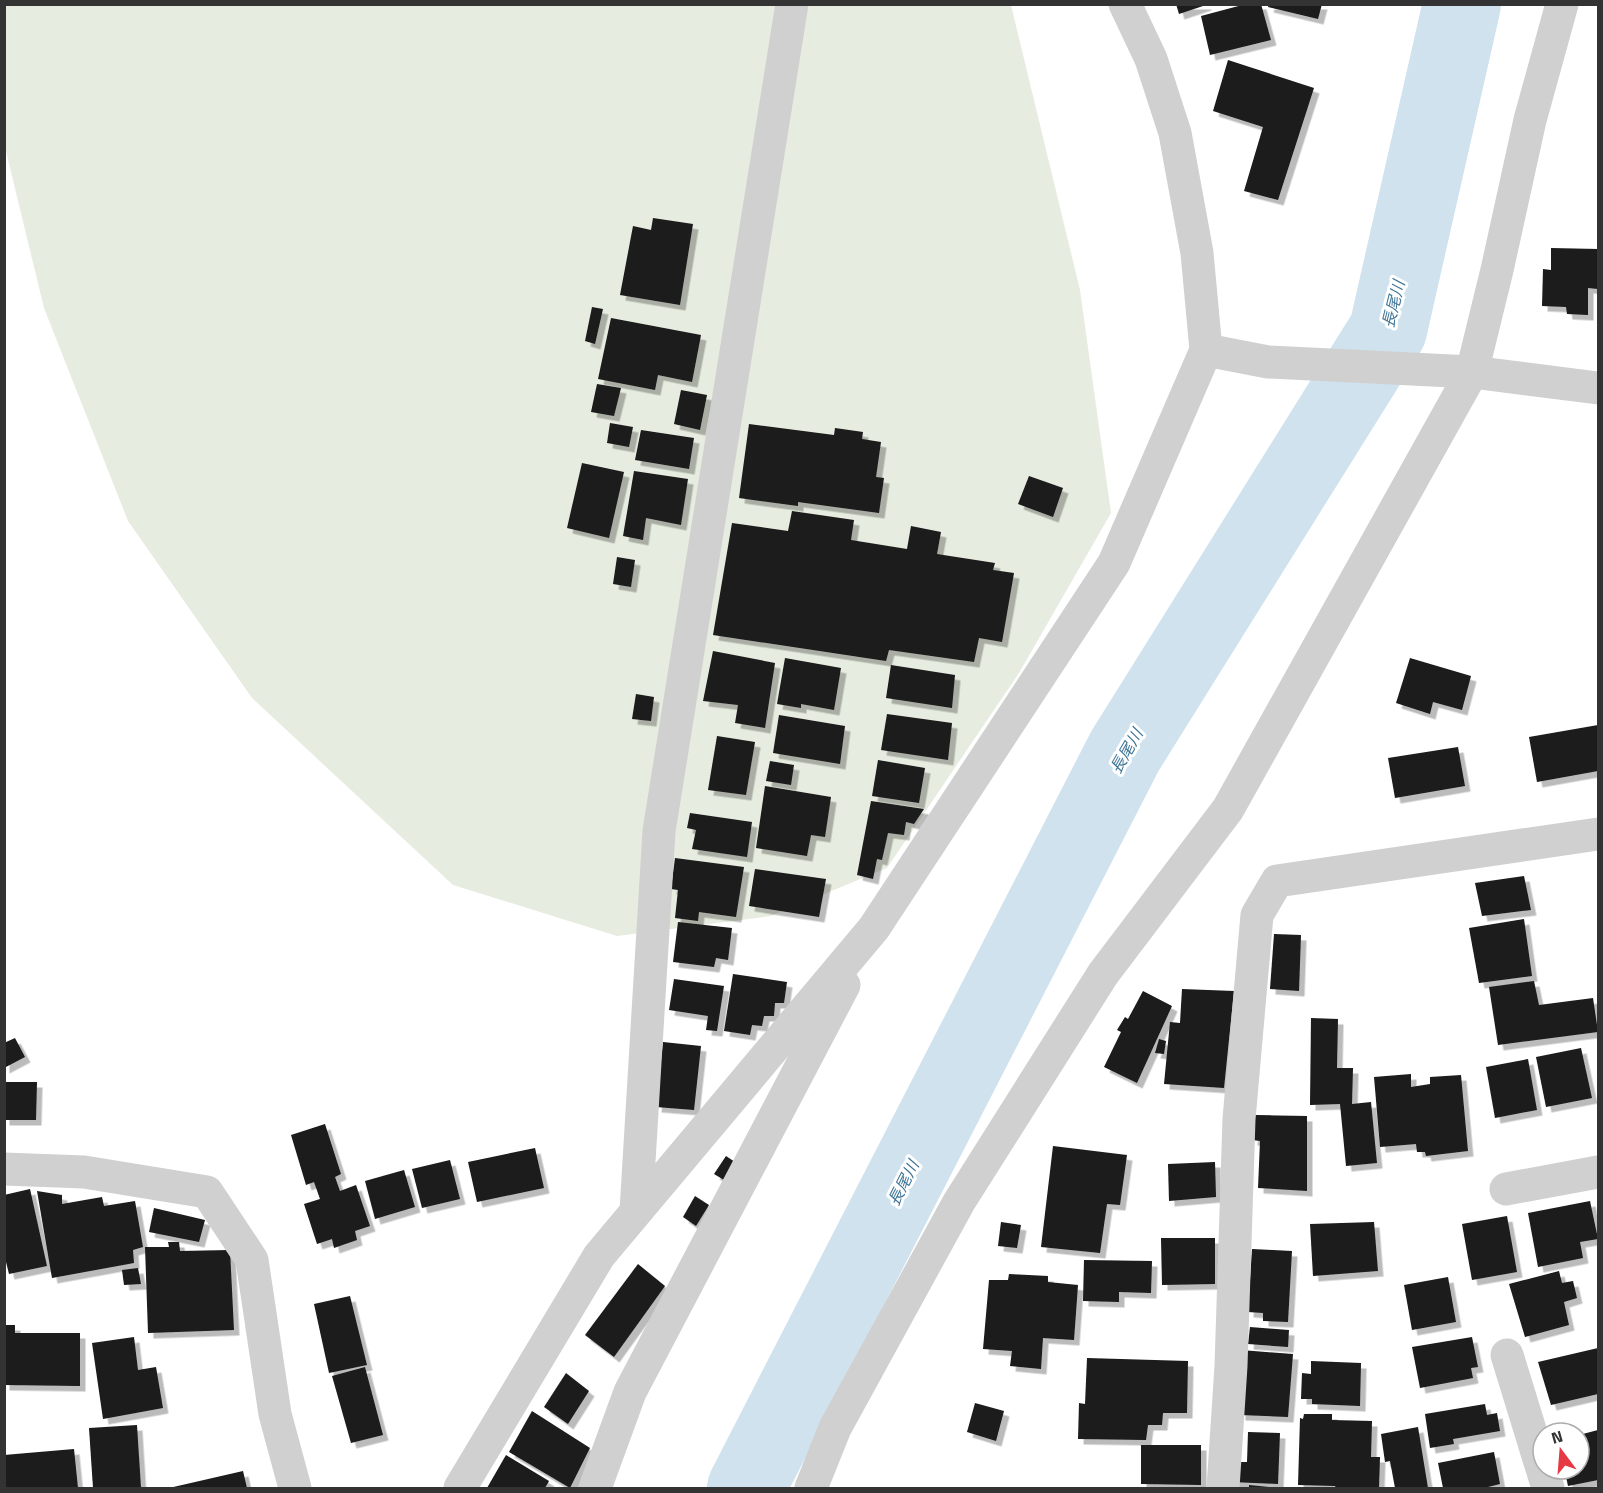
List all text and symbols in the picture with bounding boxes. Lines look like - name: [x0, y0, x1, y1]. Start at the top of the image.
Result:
- water label: 長尾川: [1376, 276, 1411, 330]
- water label: 長尾川: [1104, 722, 1149, 778]
- water label: 長尾川: [881, 1154, 925, 1210]
- north arrow: [1531, 1421, 1591, 1481]
- text: N: [1548, 1424, 1566, 1450]

